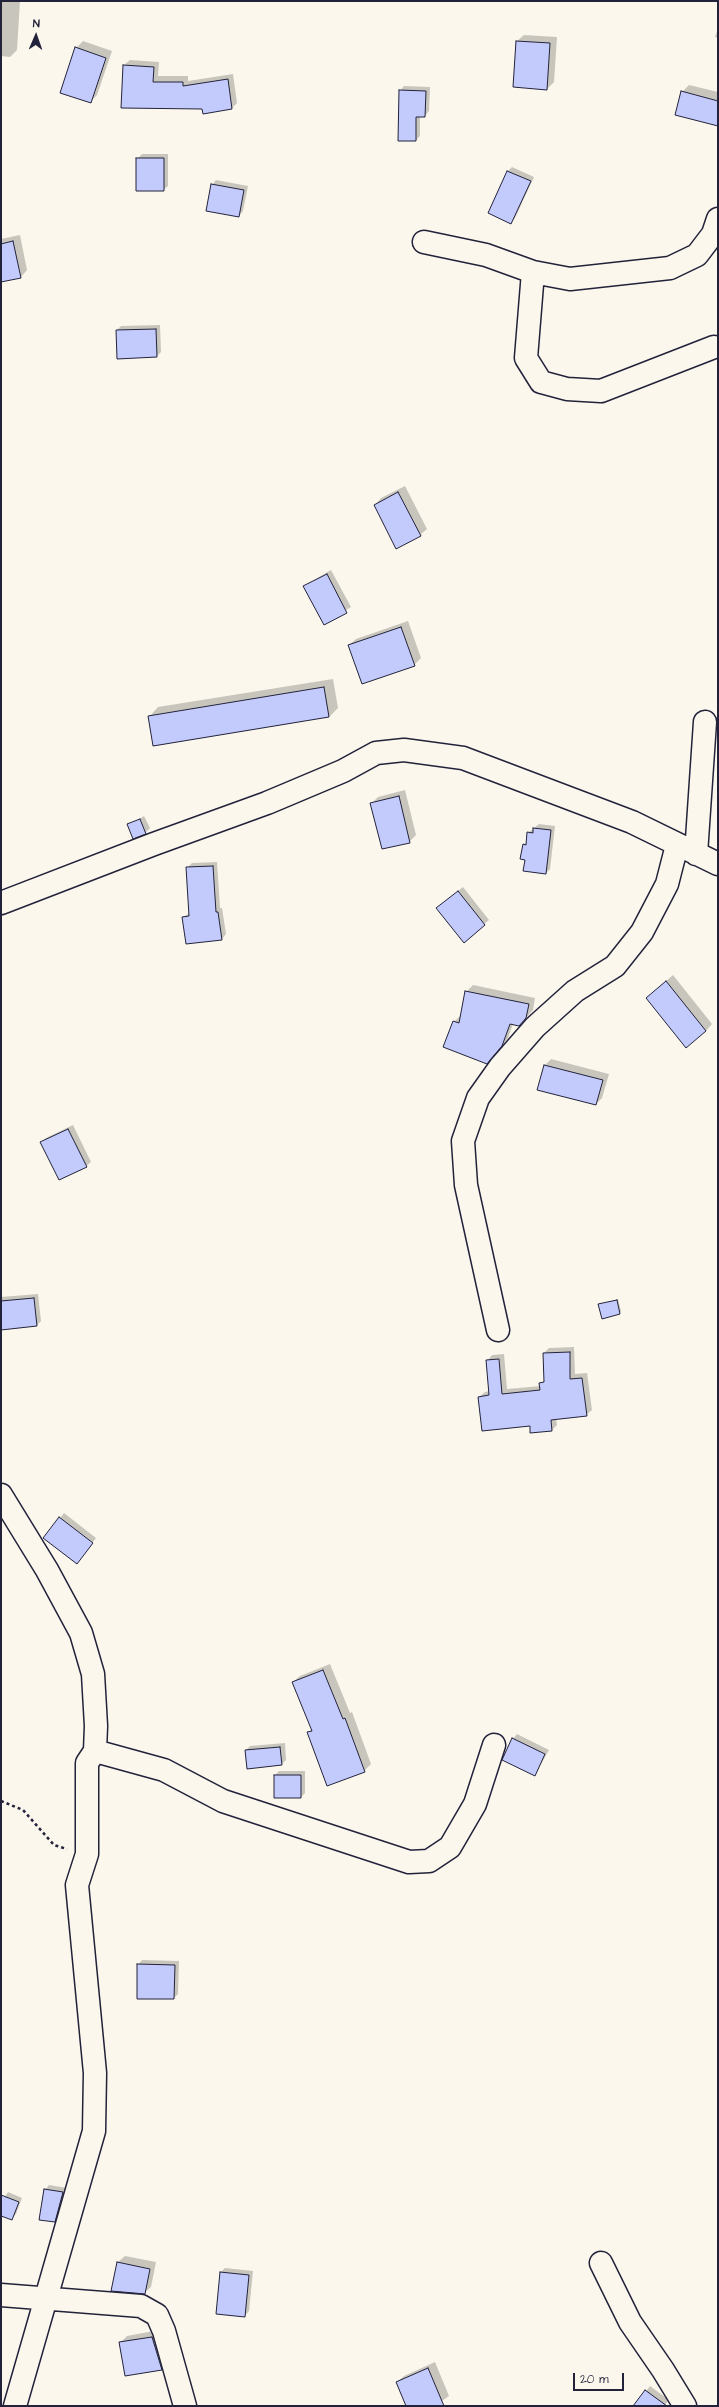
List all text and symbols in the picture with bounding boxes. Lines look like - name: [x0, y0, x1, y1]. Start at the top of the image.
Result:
- north arrow: [16, 16, 56, 56]
- text: N: [33, 16, 40, 31]
- scale bar: [575, 2365, 626, 2391]
- text: 20 m: [580, 2371, 609, 2388]

